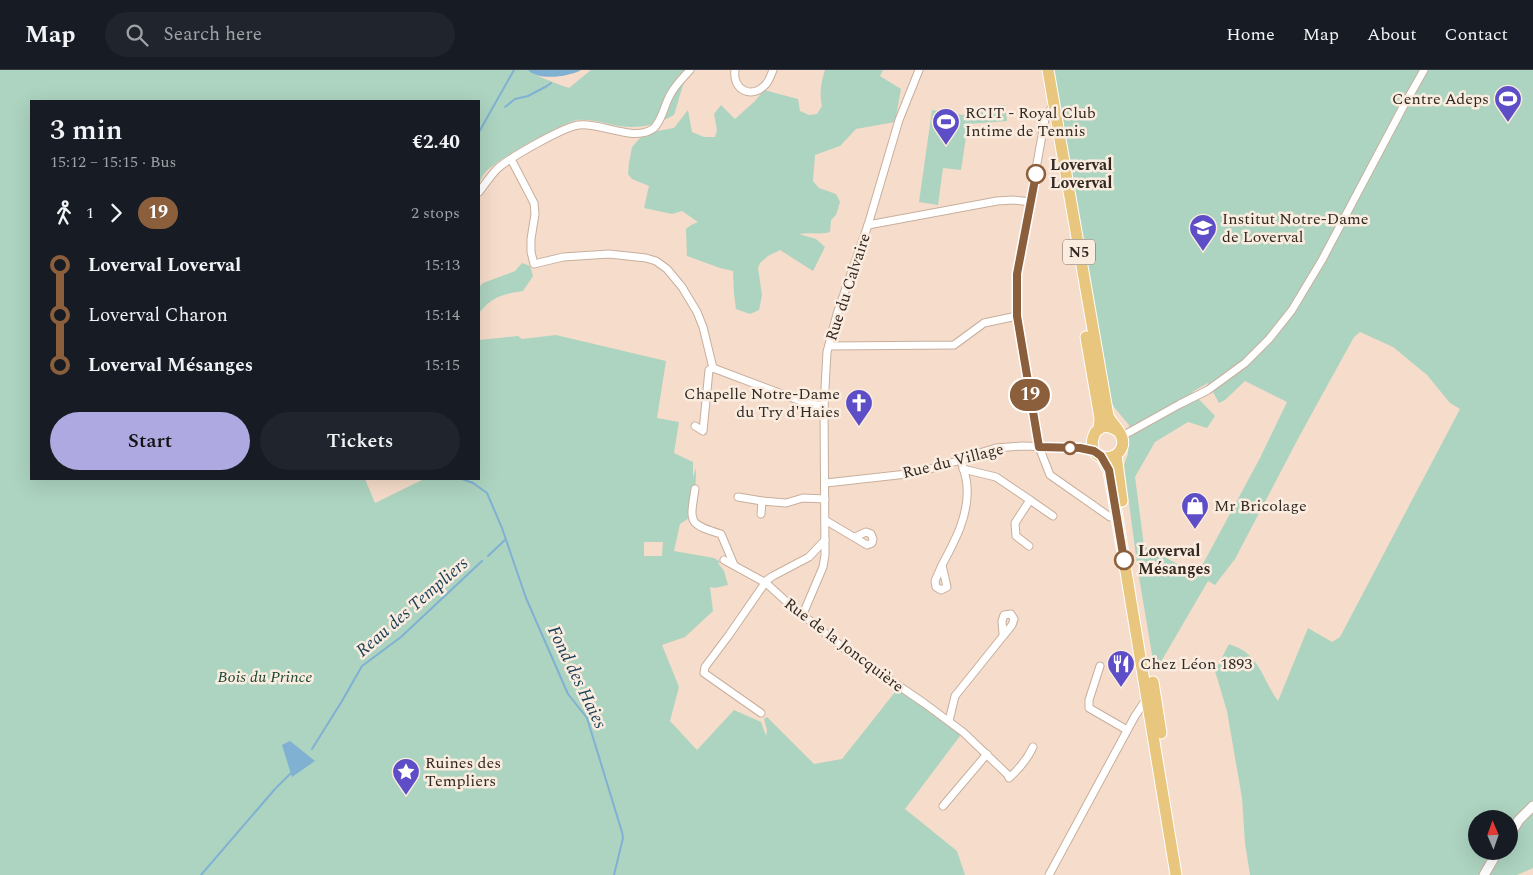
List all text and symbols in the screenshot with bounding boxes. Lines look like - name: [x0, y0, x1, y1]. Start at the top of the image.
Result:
- search box: [105, 12, 455, 57]
- text: Map: [25, 17, 75, 53]
- text: Search here: [163, 20, 262, 49]
- icon: search: [123, 21, 151, 49]
- text: Home: [1226, 21, 1275, 48]
- text: Map: [1303, 21, 1339, 48]
- text: About: [1367, 21, 1417, 48]
- text: Contact: [1445, 21, 1508, 48]
- sports icon: Centre Adeps: [1493, 84, 1523, 123]
- place label: Centre Adeps: [1392, 87, 1489, 111]
- place label: RCIT - Royal Club Intime de Tennis: [965, 101, 1096, 143]
- sports icon: RCIT - Royal Club Intime de Tennis: [931, 107, 961, 146]
- text: 3 min: [50, 109, 123, 152]
- text: €2.40: [412, 128, 460, 157]
- text: 15:12 – 15:15 · Bus: [50, 150, 176, 174]
- place label: Loverval Loverval: [1050, 153, 1113, 195]
- marker: Loverval Loverval: [1026, 164, 1046, 184]
- icon: walk: [50, 199, 78, 227]
- icon: forward: [102, 199, 130, 227]
- text: 19: [148, 199, 168, 226]
- text: 1: [86, 201, 94, 225]
- text: 2 stops: [411, 201, 460, 225]
- place label: Institut Notre-Dame de Loverval: [1222, 207, 1369, 249]
- school or university icon: Institut Notre-Dame de Loverval: [1188, 213, 1218, 252]
- street label: Rue du Calvaire: [819, 230, 877, 344]
- road number: N5: [1063, 240, 1095, 264]
- text: Loverval Loverval: [88, 251, 241, 280]
- text: 15:13: [424, 253, 460, 277]
- text: Loverval Charon: [88, 301, 228, 330]
- text: 15:14: [424, 303, 460, 327]
- text: Loverval Mésanges: [88, 351, 253, 380]
- text: 15:15: [424, 353, 460, 377]
- line badge: 19: [1008, 379, 1052, 411]
- text: 19: [1020, 381, 1040, 408]
- place label: Chapelle Notre-Dame du Try d'Haies: [684, 382, 840, 424]
- church icon: Chapelle Notre-Dame du Try d'Haies: [844, 388, 874, 427]
- button: Start: [50, 412, 250, 470]
- button: Tickets: [260, 412, 460, 470]
- street label: Rue du Village: [900, 437, 1006, 485]
- unlabelled marker: [1063, 441, 1077, 455]
- shop icon: Mr Bricolage: [1180, 491, 1210, 530]
- place label: Mr Bricolage: [1214, 494, 1307, 518]
- place label: Loverval Mésanges: [1138, 539, 1210, 581]
- water label: Reau des Templiers: [350, 550, 475, 664]
- marker: Loverval Mésanges: [1114, 550, 1134, 570]
- street label: Rue de la Joncquière: [779, 592, 909, 698]
- water label: Fond des Haies: [540, 621, 614, 734]
- restaurant icon: Chez Léon 1893: [1106, 649, 1136, 688]
- place label: Chez Léon 1893: [1140, 652, 1252, 676]
- park label: Bois du Prince: [218, 665, 312, 689]
- place label: Ruines des Templiers: [425, 751, 501, 793]
- place icon: Ruines des Templiers: [391, 757, 421, 796]
- north arrow: [1468, 810, 1518, 860]
- map controls: [1468, 810, 1518, 860]

